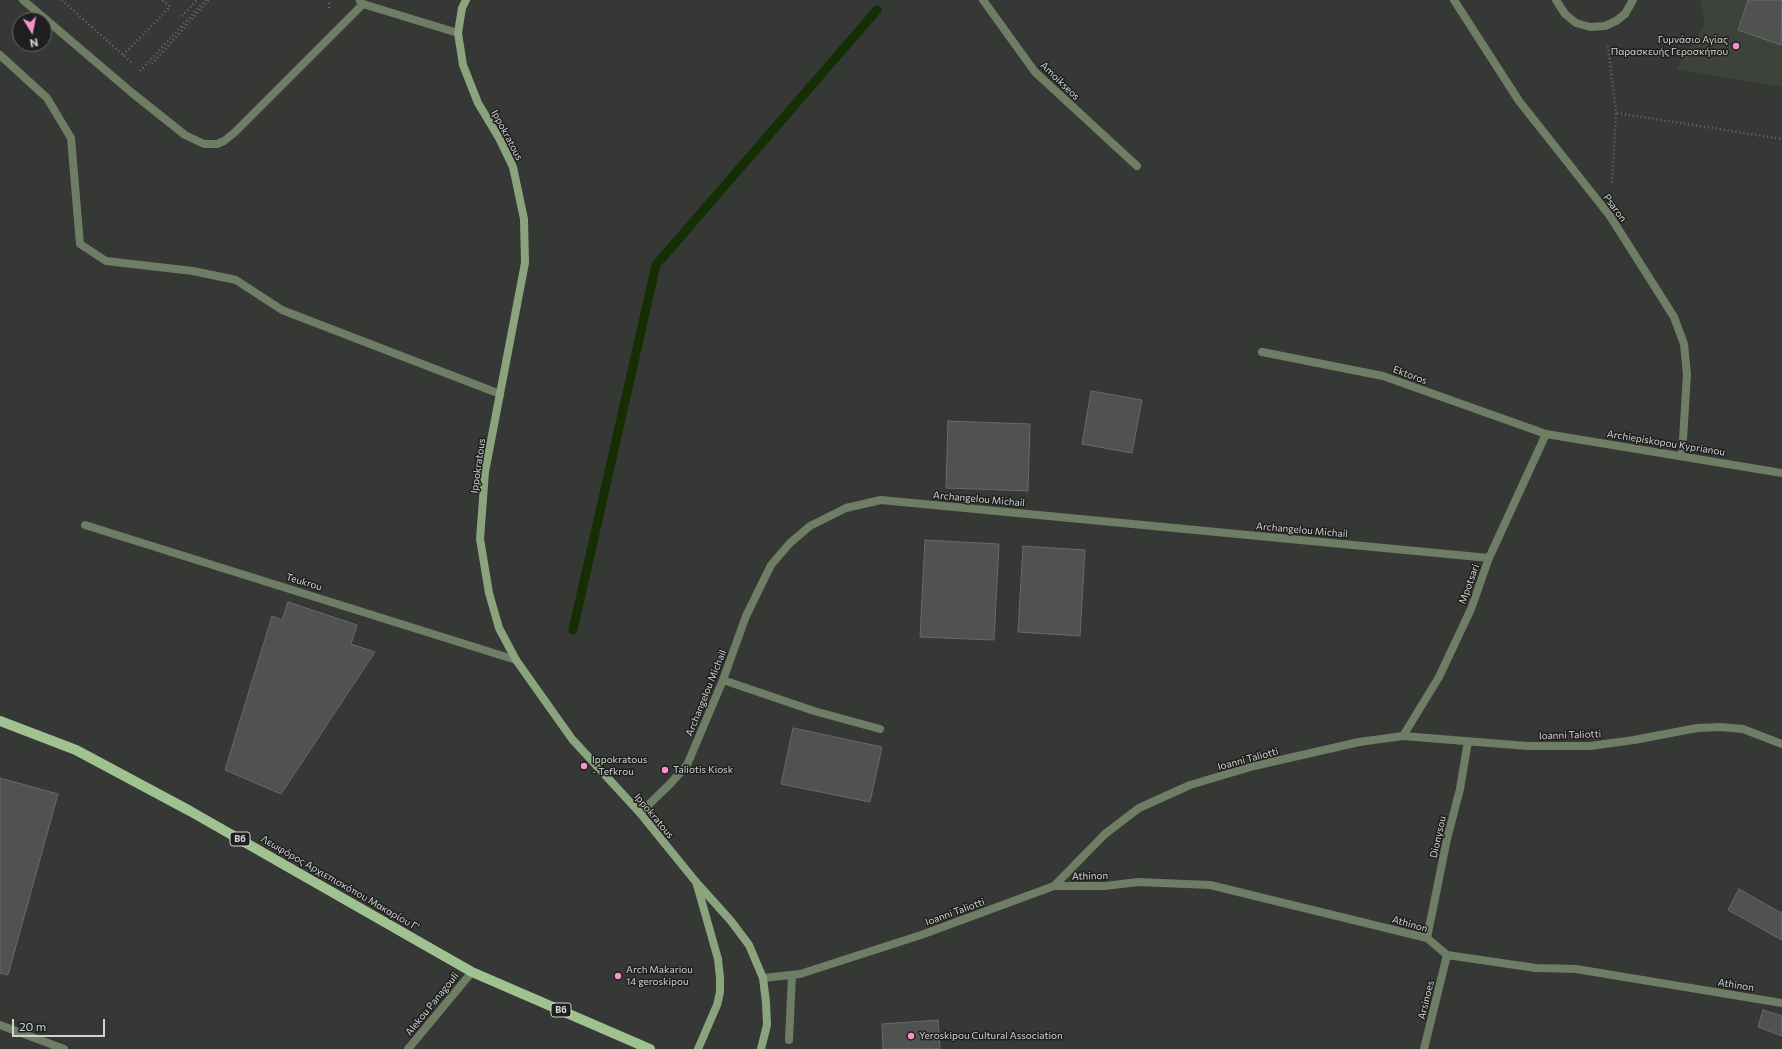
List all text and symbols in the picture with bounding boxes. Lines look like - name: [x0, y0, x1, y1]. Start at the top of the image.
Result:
- north arrow: [12, 12, 52, 52]
- place label: Γυμνάσιο Αγίας Παρασκευής Γεροσκήπου: [1611, 34, 1728, 58]
- text: N: [29, 36, 39, 50]
- marker: Γυμνάσιο Αγίας Παρασκευής Γεροσκήπου: [1731, 41, 1741, 51]
- street label: Amoikseos: [1038, 59, 1082, 103]
- street label: Ippokratous: [489, 108, 525, 162]
- street label: Psaron: [1601, 192, 1629, 224]
- street label: Ektoros: [1391, 363, 1429, 387]
- street label: Archiepiskopou Kyprianou: [1606, 428, 1726, 458]
- street label: Ippokratous: [468, 438, 488, 494]
- street label: Archangelou Michail: [933, 489, 1025, 509]
- street label: Archangelou Michail: [1256, 520, 1348, 540]
- street label: Mpotsari: [1456, 562, 1482, 606]
- street label: Teukrou: [284, 571, 324, 593]
- street label: Archangelou Michail: [683, 648, 729, 738]
- street label: Ioanni Taliotti: [1539, 728, 1601, 742]
- street label: Ioanni Taliotti: [1216, 745, 1280, 773]
- place label: Ippokratous - Tefkrou: [592, 754, 647, 778]
- marker: Ippokratous - Tefkrou: [579, 761, 589, 771]
- place label: Taliotis Kiosk: [673, 764, 733, 776]
- marker: Taliotis Kiosk: [660, 765, 670, 775]
- street label: Ippokratous: [632, 791, 676, 841]
- street label: Dionysou: [1427, 815, 1449, 859]
- road number: B6: [230, 832, 250, 846]
- street label: Λεωφόρος Αρχιεπισκόπου Μακαρίου Γ': [259, 833, 421, 933]
- street label: Athinon: [1072, 870, 1108, 882]
- street label: Ioanni Taliotti: [924, 896, 986, 928]
- street label: Athinon: [1391, 913, 1429, 935]
- place label: Arch Makariou 14 geroskipou: [626, 964, 693, 988]
- street label: Alekou Panagouli: [403, 970, 461, 1038]
- marker: Arch Makariou 14 geroskipou: [613, 971, 623, 981]
- street label: Athinon: [1717, 976, 1755, 994]
- street label: Arsinoes: [1415, 979, 1437, 1021]
- road number: B6: [551, 1003, 571, 1017]
- scale bar: [14, 1011, 107, 1037]
- text: 20 m: [19, 1019, 46, 1033]
- place label: Yeroskipou Cultural Association: [919, 1030, 1063, 1042]
- marker: Yeroskipou Cultural Association: [906, 1031, 916, 1041]

